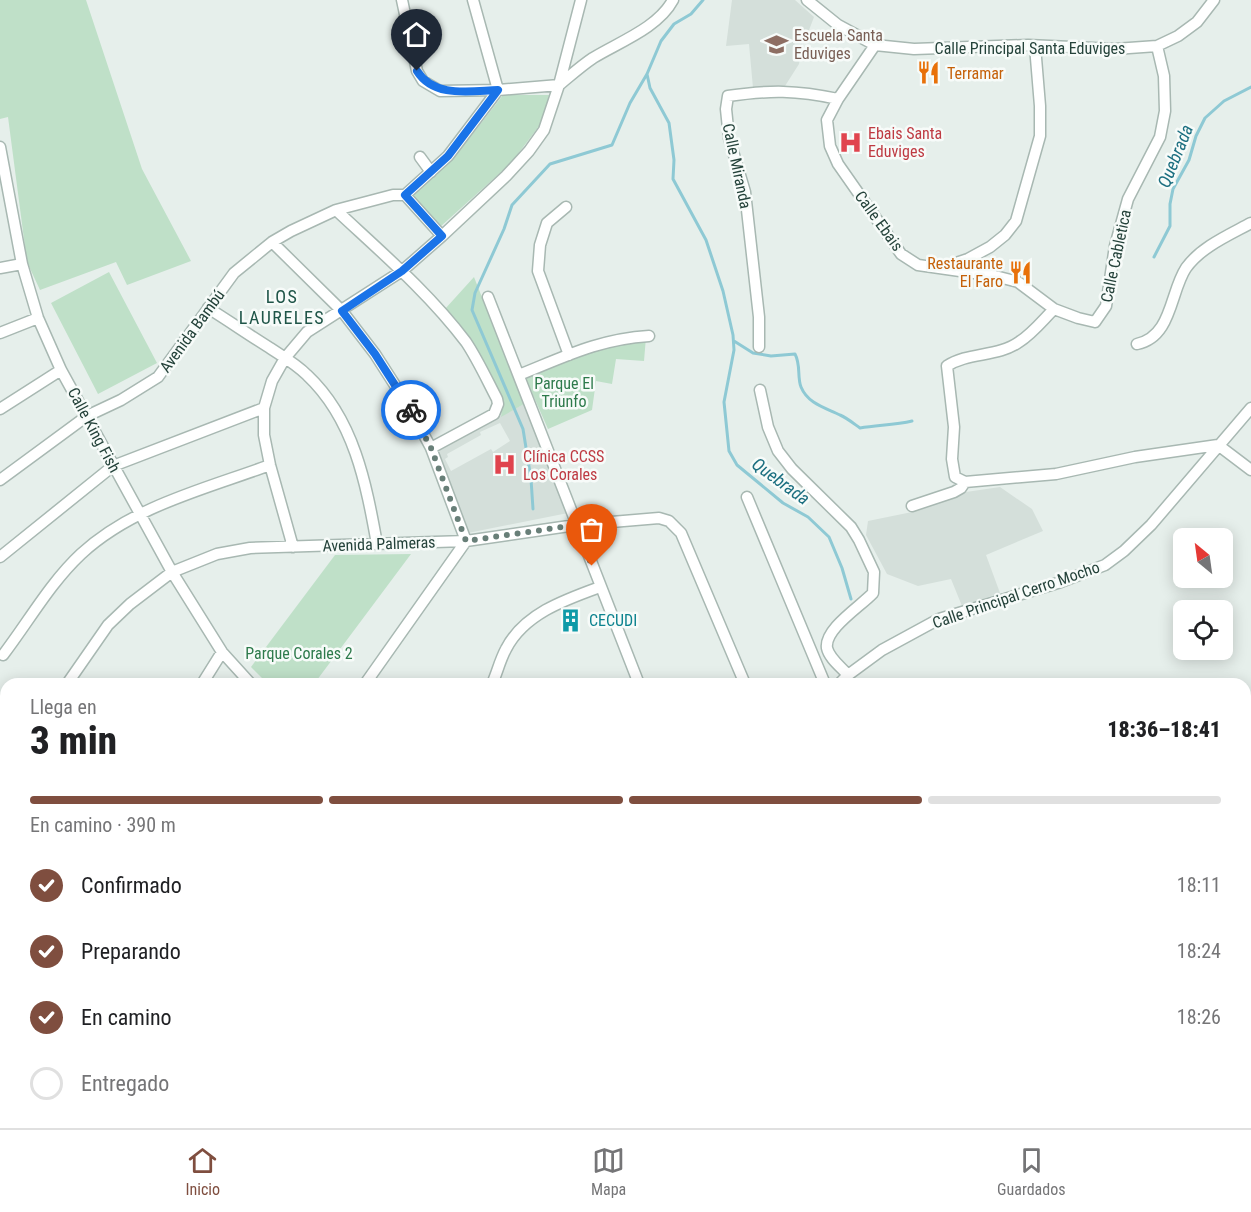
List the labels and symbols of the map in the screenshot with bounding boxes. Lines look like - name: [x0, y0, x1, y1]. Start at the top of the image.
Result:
- pin: [391, 9, 442, 71]
- place label: Escuela Santa Eduviges: [794, 26, 883, 63]
- school or university icon: Escuela Santa Eduviges: [763, 31, 789, 57]
- street label: Calle Principal Santa Eduviges: [935, 39, 1125, 58]
- restaurant icon: Terramar: [916, 60, 942, 86]
- place label: Terramar: [947, 64, 1004, 83]
- water label: Quebrada: [1153, 121, 1197, 191]
- street label: Calle Miranda: [719, 122, 755, 210]
- place label: Ebais Santa Eduviges: [868, 124, 942, 161]
- hospital icon: Ebais Santa Eduviges: [837, 129, 863, 155]
- street label: Calle Ebais: [851, 187, 907, 255]
- street label: Calle Cabletica: [1097, 208, 1135, 304]
- place label: Restaurante El Faro: [927, 254, 1003, 291]
- restaurant icon: Restaurante El Faro: [1008, 259, 1034, 285]
- street label: Avenida Bambú: [156, 286, 228, 376]
- district label: LOS LAURELES: [239, 286, 325, 328]
- park label: Parque El Triunfo: [534, 374, 594, 411]
- courier: [381, 380, 441, 440]
- street label: Calle King Fish: [64, 384, 124, 476]
- place label: Clínica CCSS Los Corales: [523, 447, 604, 484]
- hospital icon: Clínica CCSS Los Corales: [492, 452, 518, 478]
- water label: Quebrada: [748, 453, 814, 509]
- pin: [566, 504, 617, 566]
- north arrow: [1173, 528, 1233, 588]
- street label: Avenida Palmeras: [322, 533, 436, 555]
- street label: Calle Principal Cerro Mocho: [930, 557, 1102, 633]
- building icon: CECUDI: [558, 607, 584, 633]
- place label: CECUDI: [589, 611, 637, 630]
- park label: Parque Corales 2: [245, 644, 353, 663]

